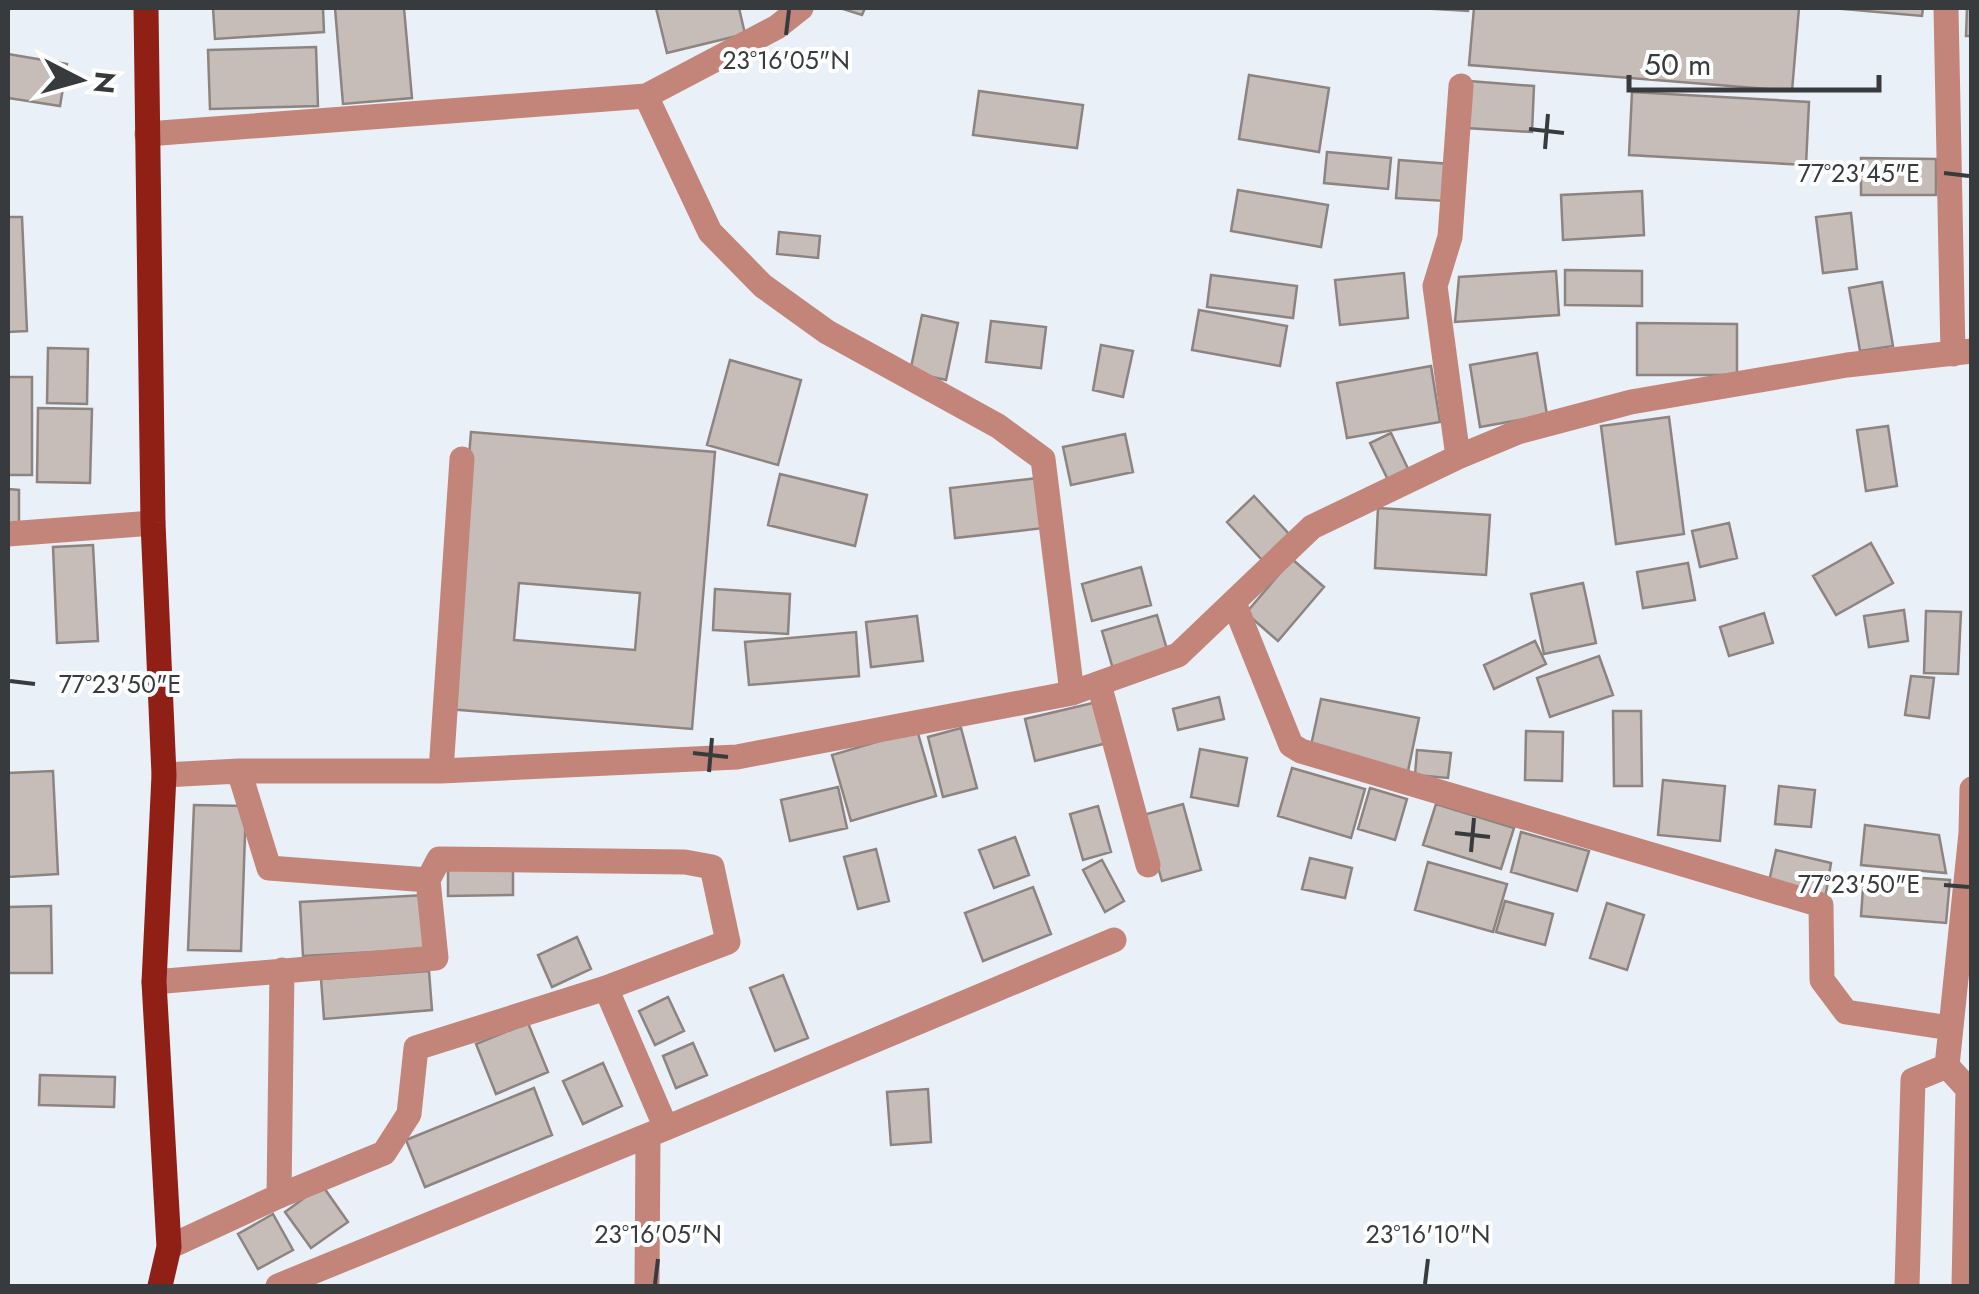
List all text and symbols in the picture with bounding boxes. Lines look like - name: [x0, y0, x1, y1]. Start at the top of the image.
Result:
- north arrow: [30, 30, 130, 130]
- scale bar: [1629, 30, 1879, 92]
- text: 23°16'05"N: [722, 42, 850, 78]
- text: 50 m: [1644, 43, 1711, 86]
- text: N: [83, 69, 126, 96]
- text: 77°23'45"E: [1798, 155, 1920, 191]
- text: 77°23'50"E: [59, 666, 181, 702]
- text: 77°23'50"E: [1798, 866, 1920, 902]
- text: 23°16'05"N: [594, 1216, 722, 1252]
- text: 23°16'10"N: [1366, 1216, 1490, 1252]

